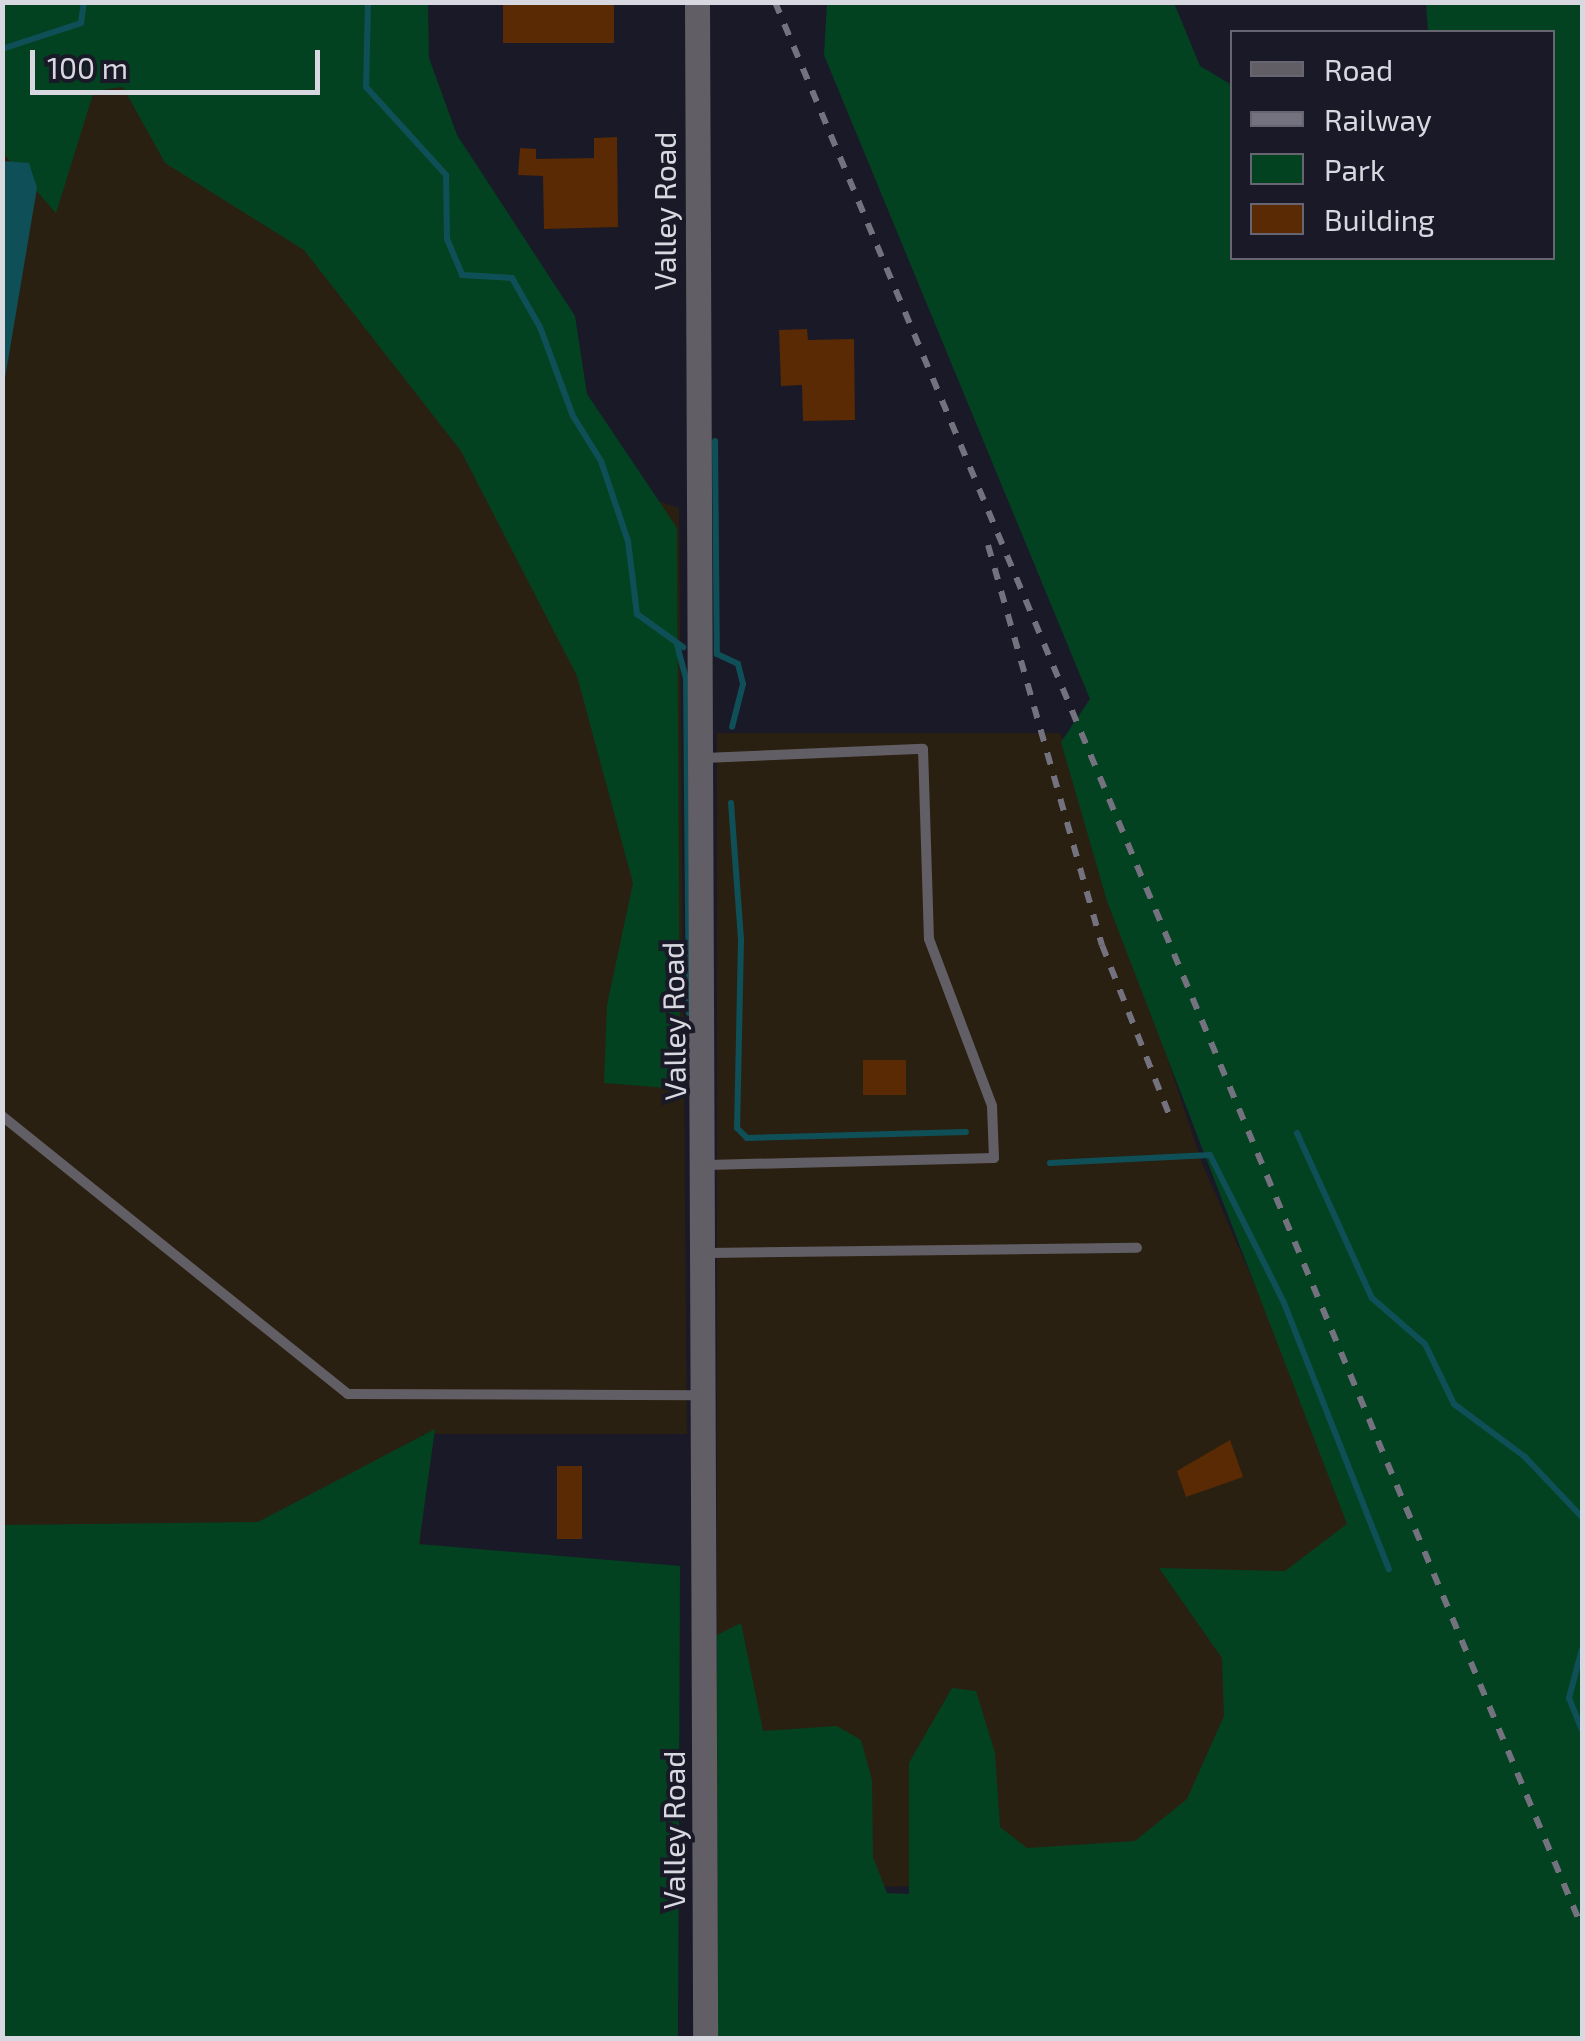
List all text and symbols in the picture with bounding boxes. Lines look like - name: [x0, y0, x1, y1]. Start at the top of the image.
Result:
- scale bar: [35, 30, 325, 92]
- legend: [1230, 30, 1555, 260]
- text: 100 m: [47, 49, 128, 85]
- text: Road: [1324, 51, 1393, 87]
- text: Railway: [1324, 101, 1432, 137]
- street label: Valley Road: [646, 131, 682, 291]
- text: Park: [1324, 151, 1385, 187]
- text: Building: [1324, 201, 1435, 237]
- street label: Valley Road: [654, 941, 692, 1101]
- street label: Valley Road: [655, 1750, 691, 1910]

